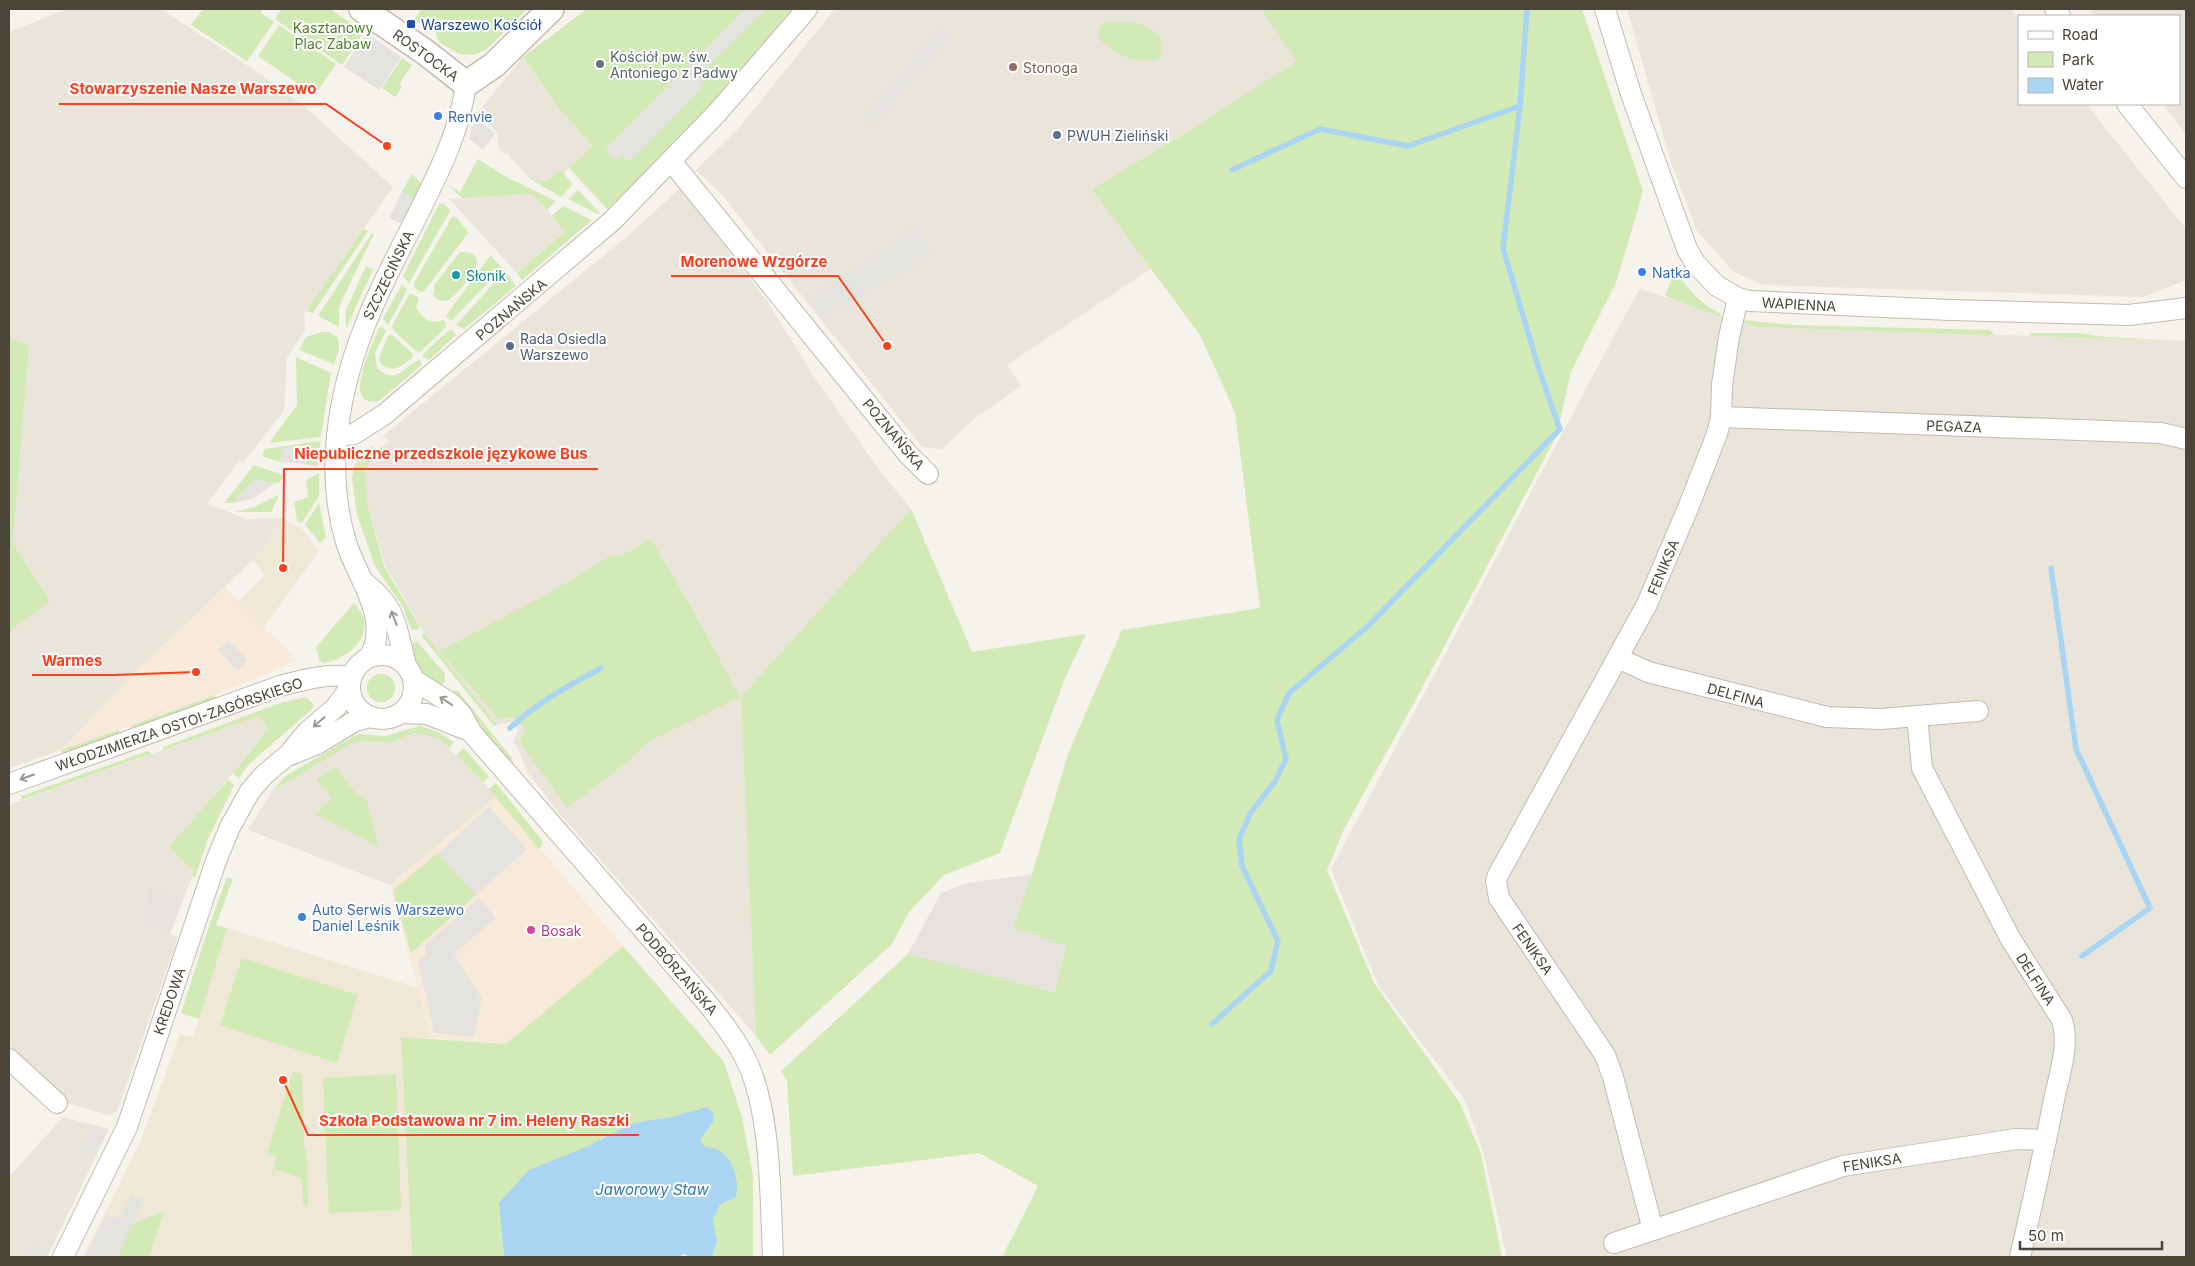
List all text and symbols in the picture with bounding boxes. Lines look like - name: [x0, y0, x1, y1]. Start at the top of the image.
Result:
- legend: [2018, 15, 2180, 105]
- place label: Warszewo Kościół: [421, 16, 542, 33]
- marker: Warszewo Kościół: [405, 18, 417, 30]
- park label: Kasztanowy Plac Zabaw: [293, 19, 373, 52]
- street label: ROSTOCKA: [390, 25, 463, 85]
- text: Road: [2062, 25, 2098, 44]
- place label: Kościół pw. św. Antoniego z Padwy: [610, 48, 738, 81]
- text: Park: [2062, 50, 2095, 69]
- marker: Kościół pw. św. Antoniego z Padwy: [594, 58, 606, 70]
- place label: Stonoga: [1023, 59, 1078, 76]
- marker: Stonoga: [1007, 61, 1019, 73]
- callout: Stowarzyszenie Nasze Warszewo: [59, 74, 326, 104]
- text: Water: [2062, 75, 2104, 94]
- text: Stowarzyszenie Nasze Warszewo: [70, 79, 316, 98]
- place label: Renvie: [448, 108, 492, 125]
- marker: Renvie: [432, 110, 444, 122]
- place label: PWUH Zieliński: [1067, 127, 1168, 144]
- marker: PWUH Zieliński: [1051, 129, 1063, 141]
- street label: SZCZECIŃSKA: [359, 227, 417, 322]
- callout: Morenowe Wzgórze: [671, 246, 838, 276]
- text: Morenowe Wzgórze: [680, 252, 828, 271]
- place label: Natka: [1652, 264, 1691, 281]
- marker: Natka: [1636, 266, 1648, 278]
- place label: Słonik: [466, 267, 506, 284]
- marker: Słonik: [450, 269, 462, 281]
- street label: POZNAŃSKA: [472, 274, 550, 344]
- street label: WAPIENNA: [1761, 294, 1837, 314]
- place label: Rada Osiedla Warszewo: [520, 330, 607, 363]
- marker: Rada Osiedla Warszewo: [504, 340, 516, 352]
- street label: POZNAŃSKA: [859, 395, 929, 473]
- street label: PEGAZA: [1926, 417, 1982, 435]
- callout: Niepubliczne przedszkole językowe Bus: [284, 439, 598, 469]
- text: Niepubliczne przedszkole językowe Bus: [294, 444, 588, 463]
- street label: FENIKSA: [1644, 536, 1682, 597]
- one-way arrow: [389, 611, 398, 626]
- callout: Warmes: [32, 645, 113, 675]
- text: Warmes: [42, 651, 102, 670]
- street label: WŁODZIMIERZA OSTOI-ZAGÓRSKIEGO: [53, 674, 305, 774]
- street label: DELFINA: [1705, 679, 1767, 711]
- one-way arrow: [440, 696, 454, 706]
- one-way arrow: [313, 716, 326, 727]
- one-way arrow: [20, 773, 36, 783]
- place label: Auto Serwis Warszewo Daniel Leśnik: [312, 901, 464, 934]
- marker: Auto Serwis Warszewo Daniel Leśnik: [296, 911, 308, 923]
- street label: PODBÓRZAŃSKA: [633, 920, 722, 1018]
- street label: FENIKSA: [1509, 920, 1557, 978]
- place label: Bosak: [541, 922, 582, 939]
- marker: Bosak: [525, 924, 537, 936]
- street label: DELFINA: [2013, 950, 2059, 1009]
- street label: KREDOWA: [150, 965, 189, 1037]
- callout: Szkoła Podstawowa nr 7 im. Heleny Raszki: [308, 1105, 639, 1135]
- text: Szkoła Podstawowa nr 7 im. Heleny Raszki: [319, 1111, 629, 1130]
- street label: FENIKSA: [1842, 1149, 1903, 1175]
- water label: Jaworowy Staw: [595, 1180, 710, 1199]
- scale bar: [2020, 1218, 2162, 1250]
- text: 50 m: [2028, 1226, 2064, 1245]

